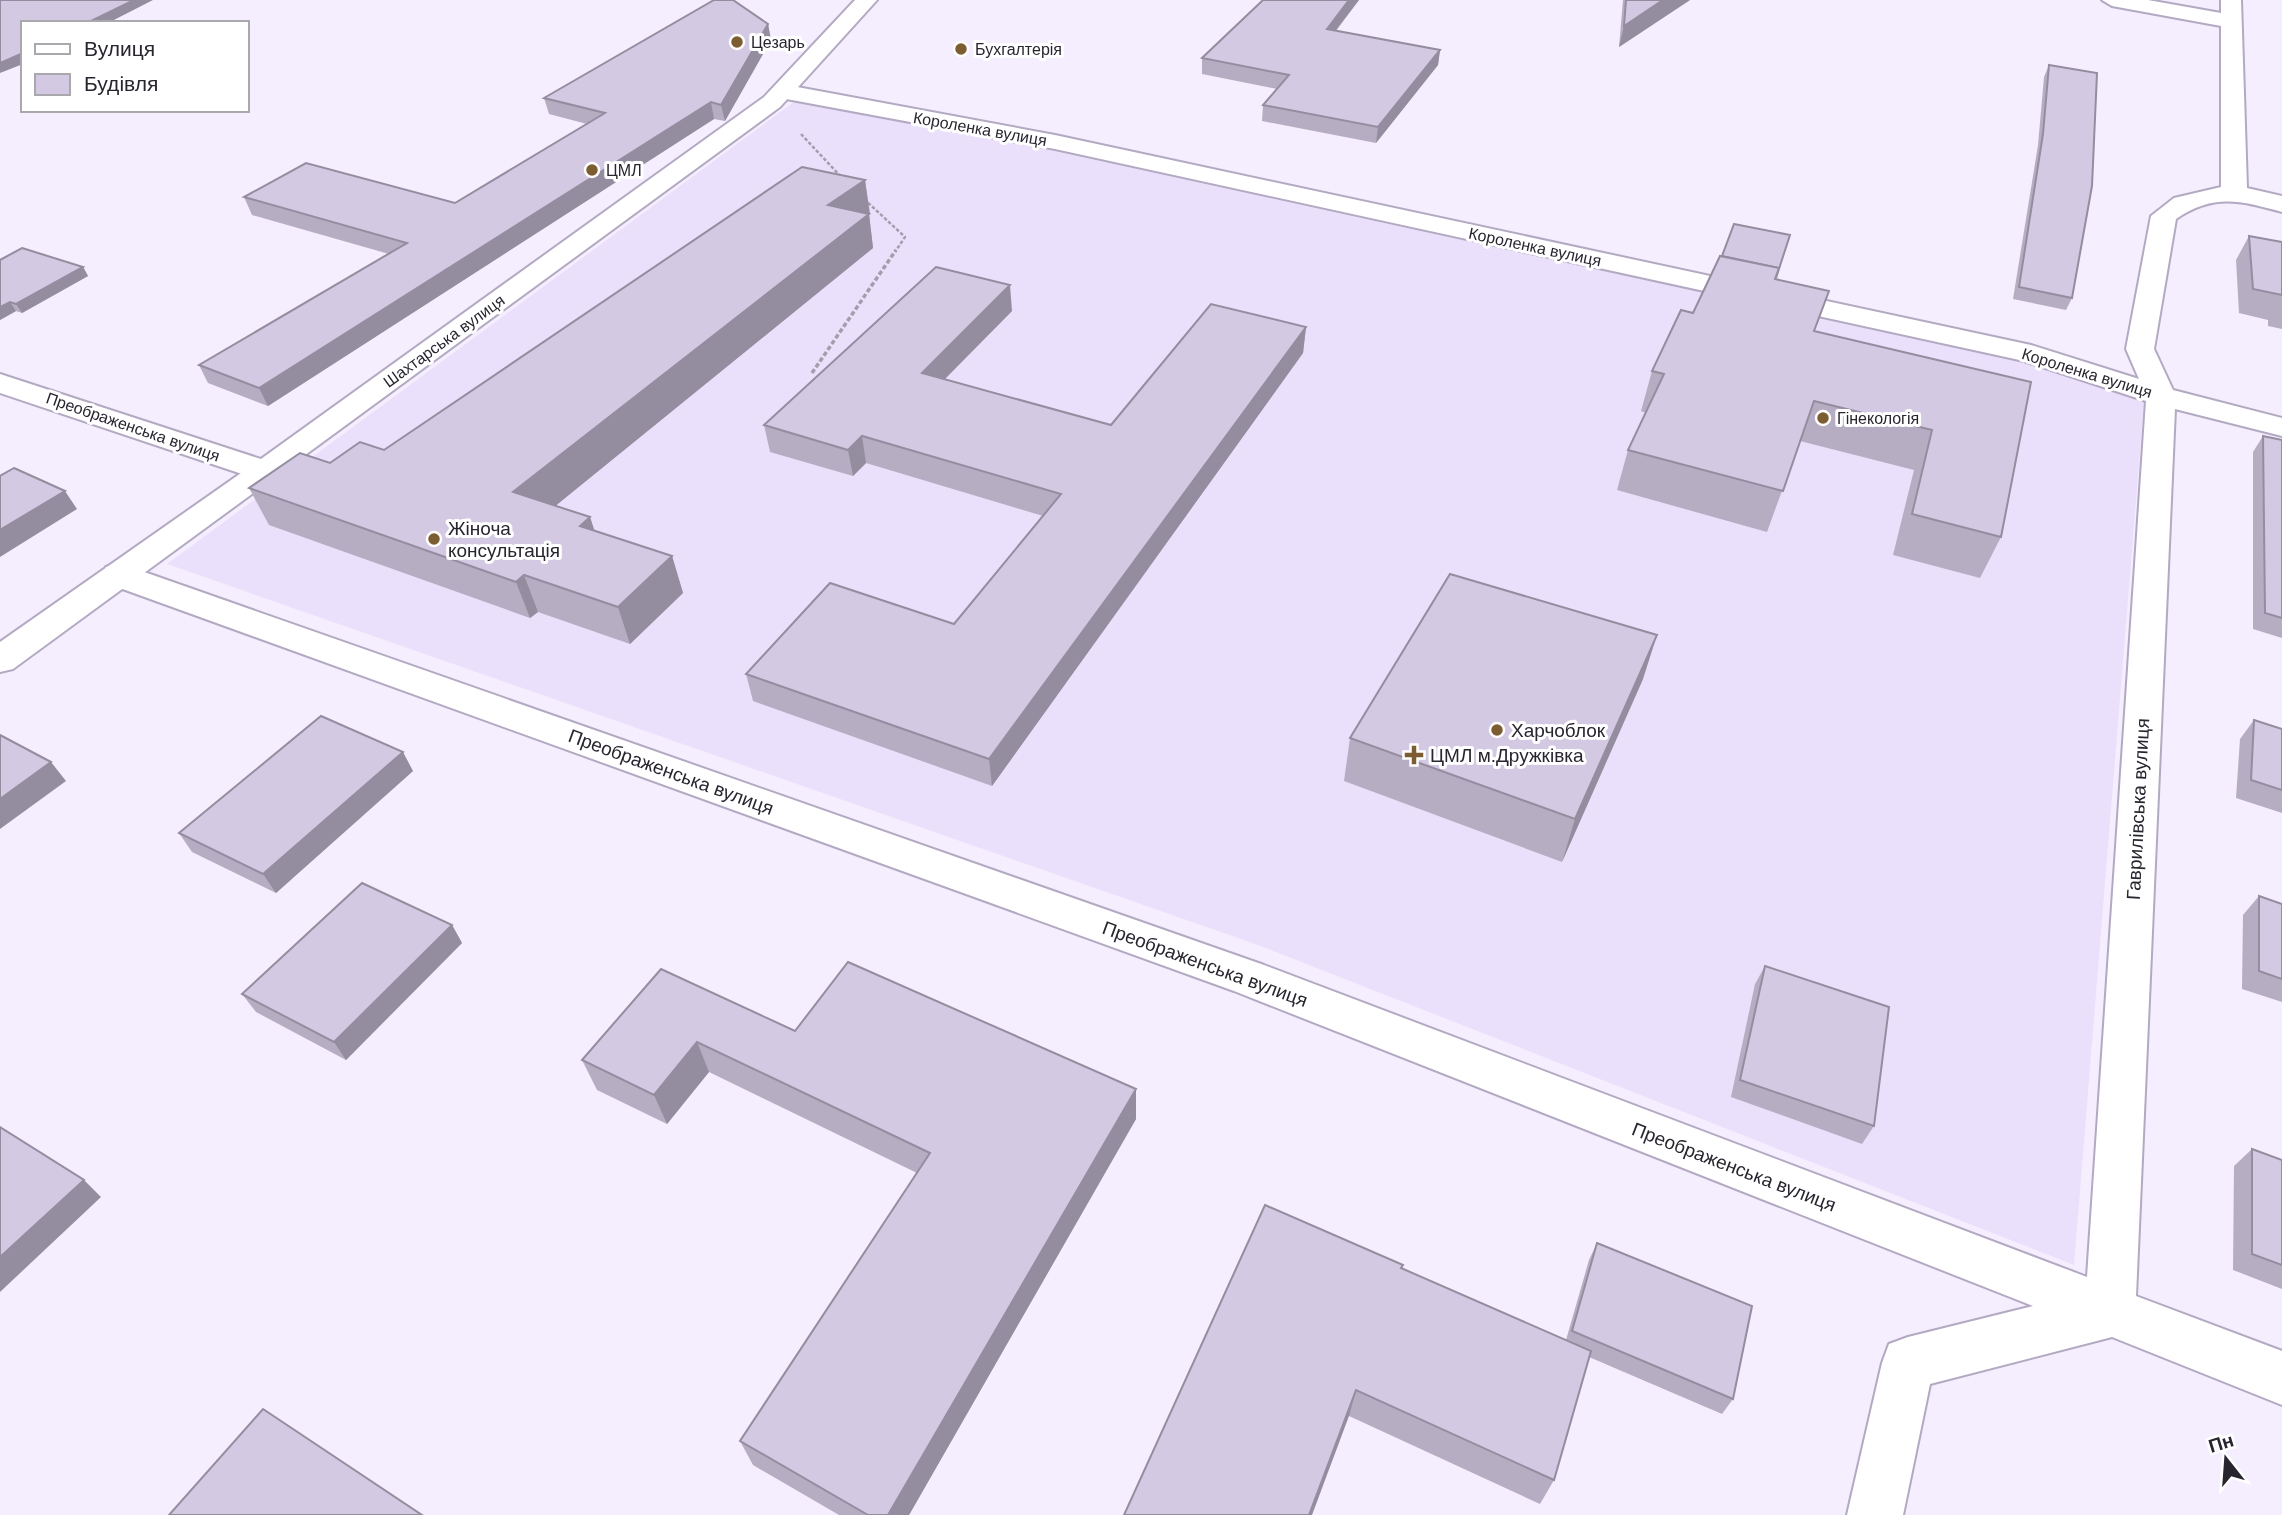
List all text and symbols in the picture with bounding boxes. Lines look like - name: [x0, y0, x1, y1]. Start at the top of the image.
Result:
- legend: [21, 21, 248, 112]
- marker: Цезарь: [729, 34, 745, 50]
- place label: Цезарь: [751, 34, 805, 51]
- text: Вулиця: [84, 37, 155, 60]
- marker: Бухгалтерія: [953, 41, 969, 57]
- place label: Бухгалтерія: [975, 41, 1062, 58]
- text: Будівля: [84, 72, 158, 95]
- street label: Короленка вулиця: [912, 109, 1048, 149]
- marker: ЦМЛ: [584, 162, 600, 178]
- place label: ЦМЛ: [606, 162, 642, 179]
- street label: Короленка вулиця: [1467, 225, 1603, 269]
- street label: Шахтарська вулиця: [380, 291, 508, 391]
- street label: Короленка вулиця: [2020, 345, 2154, 401]
- street label: Преображенська вулиця: [44, 389, 222, 465]
- marker: Гінекологія: [1815, 410, 1831, 426]
- place label: Гінекологія: [1837, 410, 1919, 427]
- place label: Жіноча консультація: [448, 518, 560, 561]
- marker: Жіноча консультація: [426, 531, 442, 547]
- street label: Гаврилівська вулиця: [2123, 718, 2153, 900]
- place label: Харчоблок: [1511, 720, 1606, 741]
- marker: Харчоблок: [1489, 722, 1505, 738]
- street label: Преображенська вулиця: [566, 725, 776, 819]
- marker: ЦМЛ м.Дружківка: [1404, 745, 1424, 765]
- place label: ЦМЛ м.Дружківка: [1430, 745, 1584, 766]
- street label: Преображенська вулиця: [1100, 917, 1310, 1011]
- street label: Преображенська вулиця: [1629, 1118, 1839, 1216]
- north arrow: [2191, 1424, 2261, 1494]
- text: Пн: [2206, 1430, 2236, 1457]

